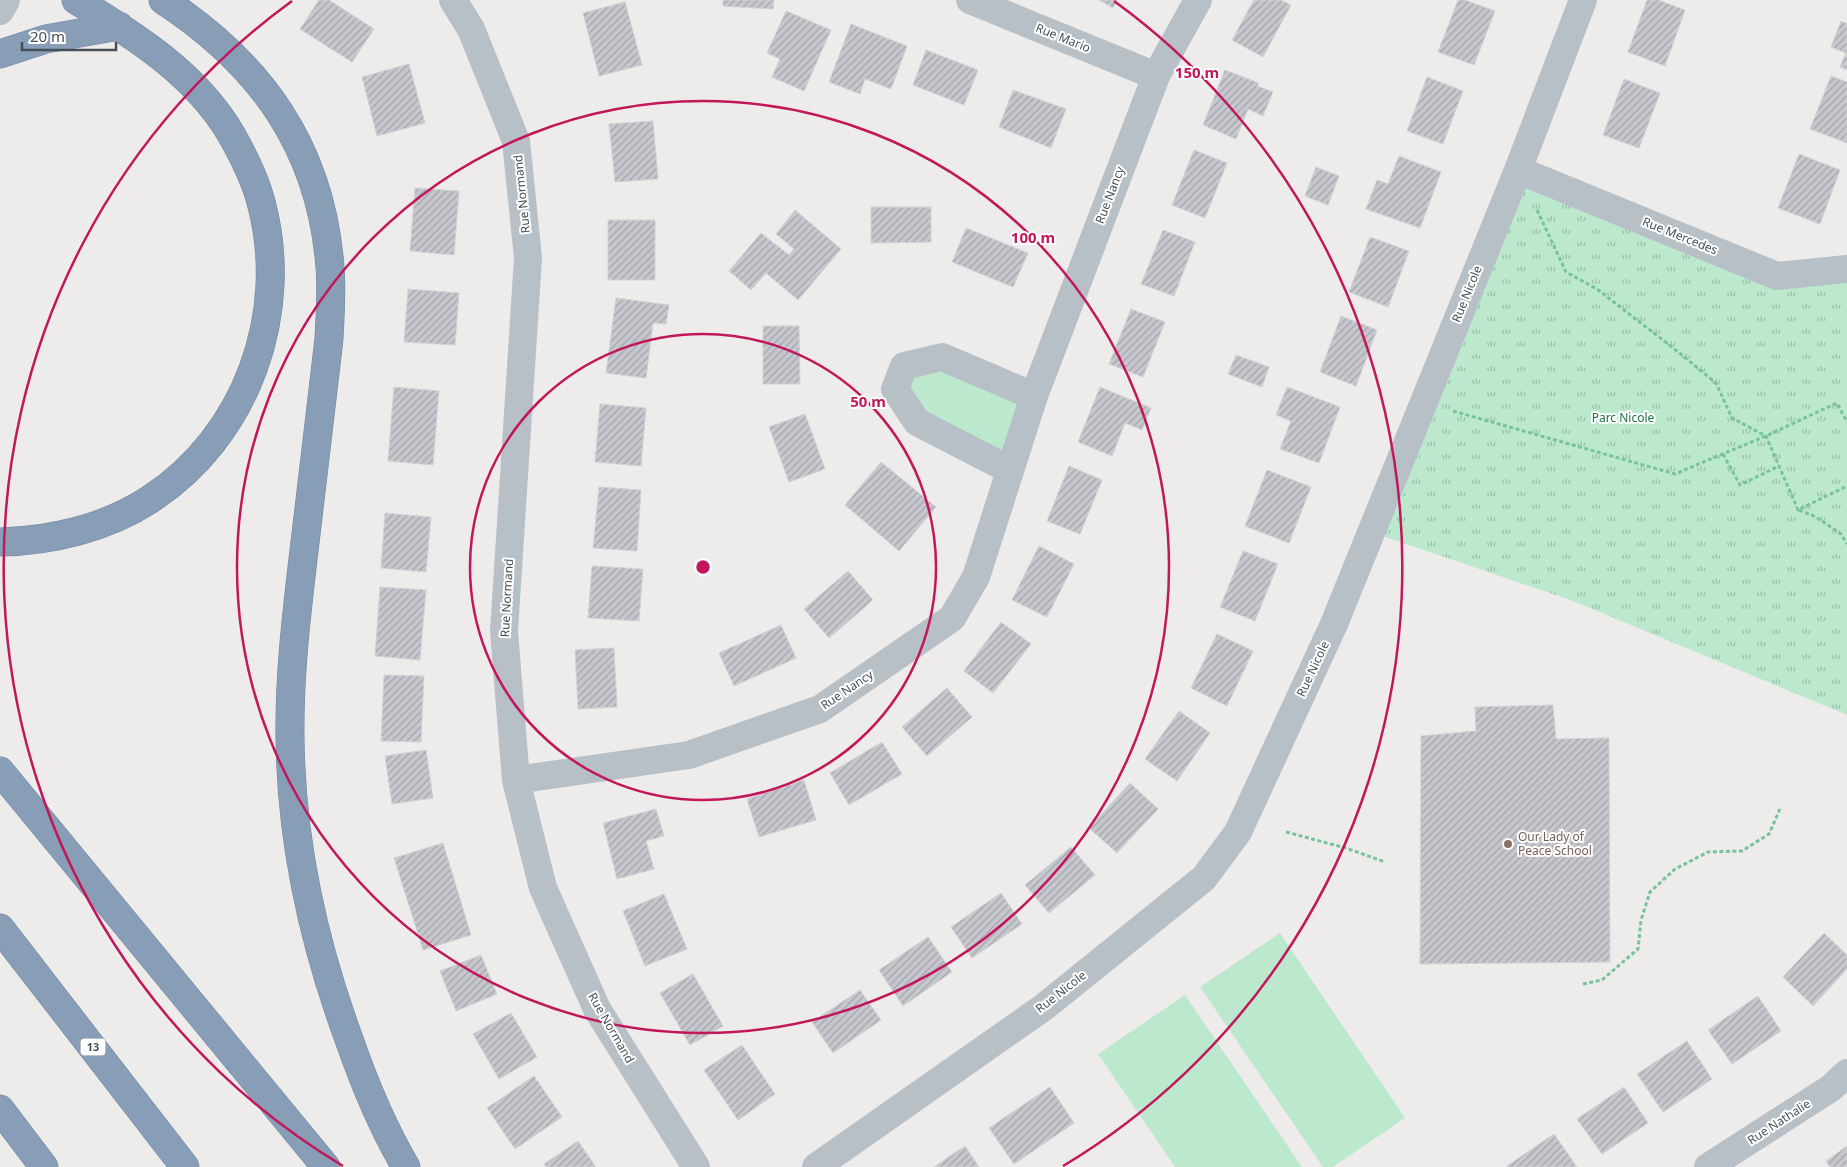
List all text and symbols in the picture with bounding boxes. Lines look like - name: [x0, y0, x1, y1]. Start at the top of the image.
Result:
- street label: Rue Mario: [1033, 19, 1093, 56]
- scale bar: [22, 20, 116, 52]
- text: 20 m: [30, 26, 65, 46]
- text: 150 m: [1175, 62, 1219, 82]
- street label: Rue Normand: [509, 154, 534, 234]
- street label: Rue Nancy: [1091, 163, 1129, 226]
- street label: Rue Mercedes: [1640, 213, 1720, 258]
- text: 100 m: [1011, 227, 1055, 247]
- street label: Rue Nicole: [1447, 263, 1486, 325]
- text: 50 m: [850, 391, 886, 411]
- park label: Parc Nicole: [1592, 409, 1655, 426]
- street label: Rue Normand: [496, 558, 517, 638]
- centre of rings: [694, 558, 712, 576]
- street label: Rue Nicole: [1292, 638, 1333, 700]
- street label: Rue Nancy: [817, 665, 877, 713]
- place label: Our Lady of Peace School: [1518, 828, 1592, 859]
- marker: Our Lady of Peace School: [1502, 838, 1514, 850]
- street label: Rue Nicole: [1032, 966, 1090, 1017]
- street label: Rue Normand: [584, 989, 639, 1066]
- road number: 13: [80, 1038, 106, 1056]
- street label: Rue Nathalie: [1744, 1095, 1814, 1148]

